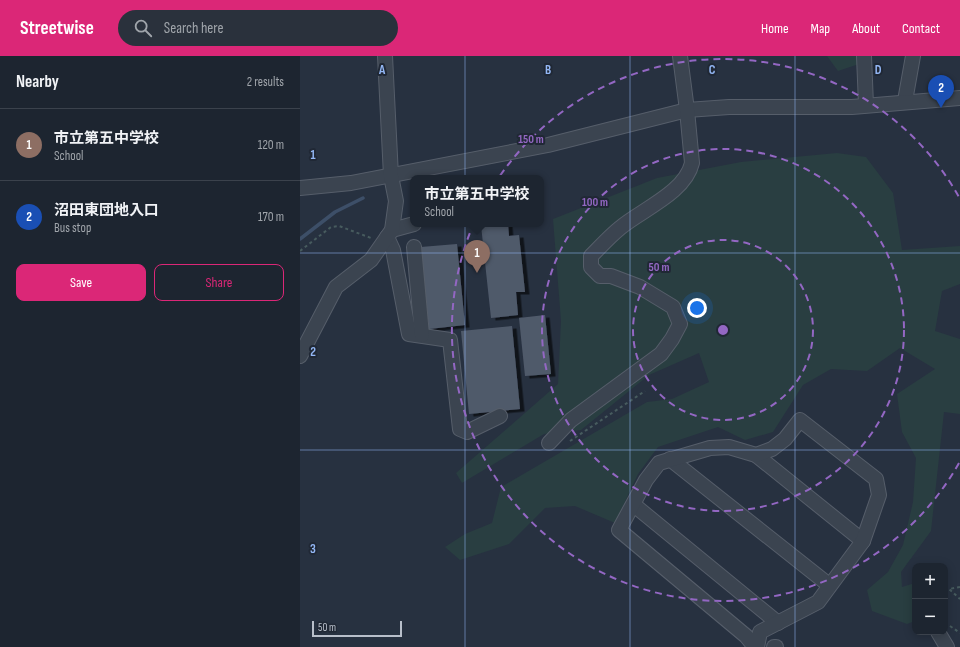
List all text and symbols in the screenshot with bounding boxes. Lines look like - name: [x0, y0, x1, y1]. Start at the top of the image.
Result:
- search box: [118, 10, 398, 46]
- text: Streetwise: [20, 17, 94, 40]
- icon: search: [132, 17, 154, 39]
- text: Search here: [164, 19, 223, 38]
- text: Home: [761, 20, 789, 37]
- text: Map: [811, 20, 830, 37]
- text: About: [852, 20, 880, 37]
- text: Contact: [902, 20, 940, 37]
- text: A: [378, 62, 386, 78]
- text: B: [545, 62, 551, 78]
- text: C: [709, 62, 716, 78]
- text: D: [875, 62, 882, 78]
- text: Nearby: [16, 72, 59, 92]
- text: 2 results: [247, 74, 284, 90]
- pin: 2: [928, 75, 954, 108]
- text: 市立第五中学校: [54, 129, 159, 148]
- text: 150 m: [518, 132, 544, 147]
- text: 1: [26, 137, 32, 153]
- text: 120 m: [258, 137, 284, 153]
- text: 1: [310, 147, 316, 163]
- text: School: [54, 148, 84, 164]
- popup: [410, 175, 544, 227]
- text: 市立第五中学校: [424, 185, 530, 204]
- text: 100 m: [582, 195, 608, 210]
- text: 沼田東団地入口: [54, 201, 159, 220]
- text: School: [424, 204, 454, 220]
- text: 2: [26, 209, 32, 225]
- text: 170 m: [258, 209, 284, 225]
- text: Bus stop: [54, 220, 91, 236]
- pin: 1: [464, 240, 490, 273]
- text: 50 m: [649, 260, 669, 275]
- button: Save: [16, 264, 146, 301]
- button: Share: [154, 264, 284, 301]
- your location: [687, 298, 707, 318]
- centre of rings: [716, 323, 730, 337]
- text: 2: [310, 344, 316, 360]
- text: 3: [310, 541, 316, 557]
- map controls: [912, 563, 948, 635]
- button: +: [912, 563, 948, 599]
- button: −: [912, 599, 948, 635]
- scale bar: [312, 619, 402, 638]
- text: 50 m: [318, 621, 336, 634]

